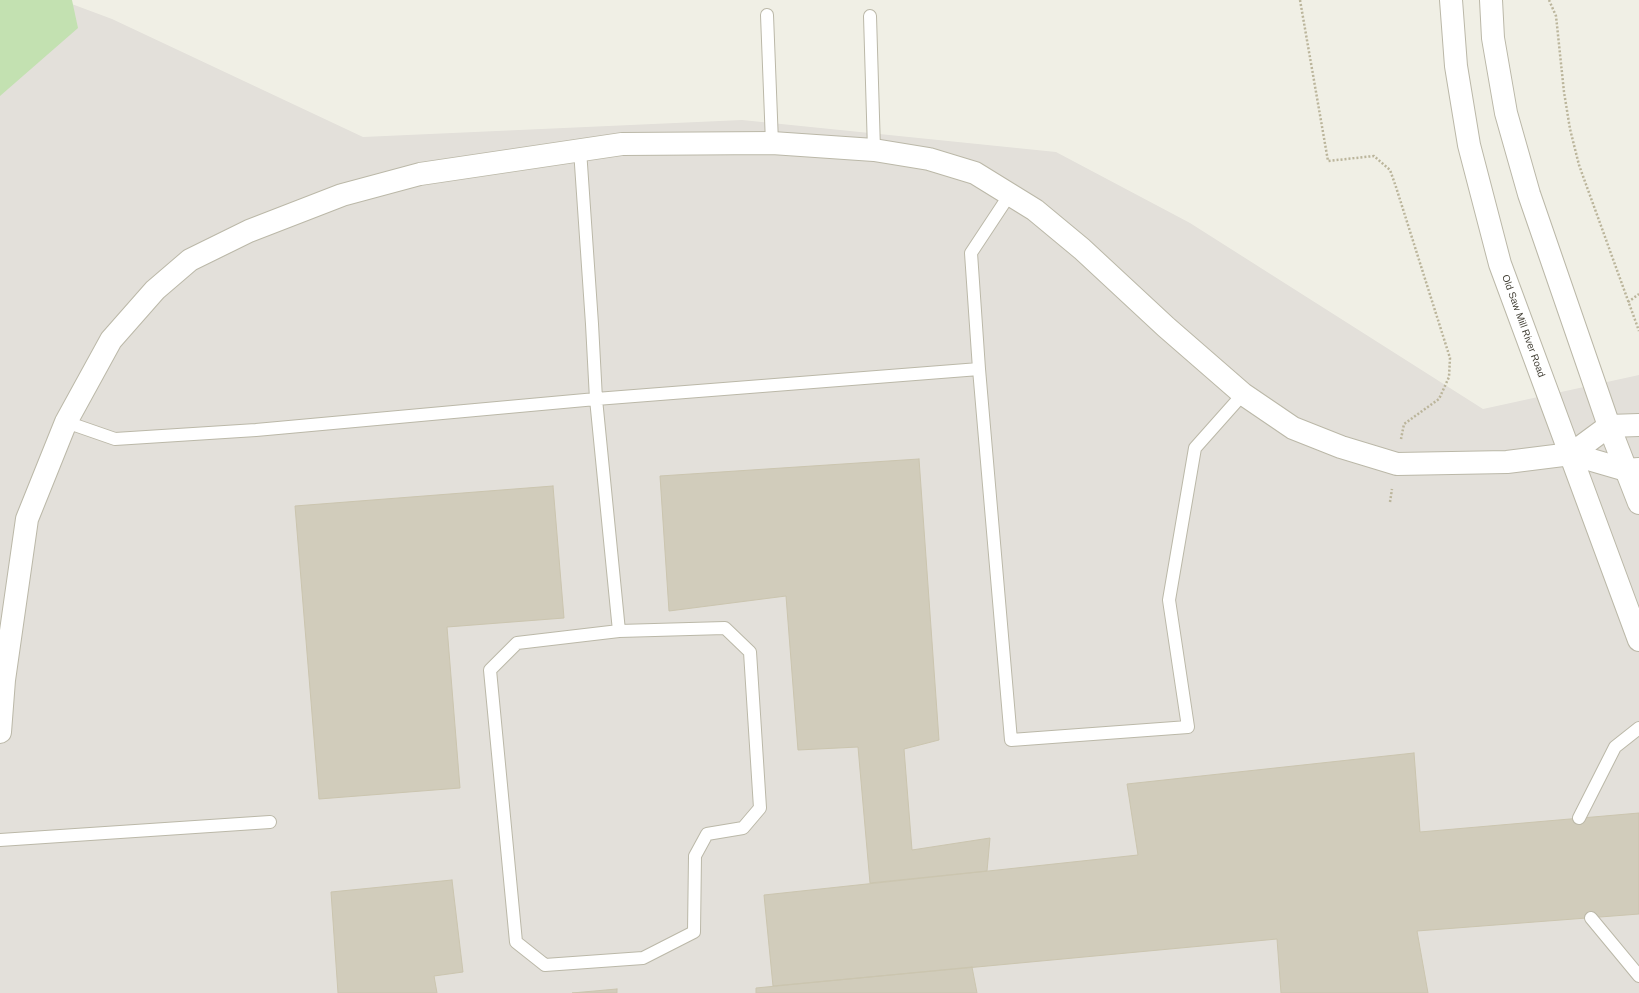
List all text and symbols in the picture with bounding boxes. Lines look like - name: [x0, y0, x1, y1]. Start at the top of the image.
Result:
- street label: Old Saw Mill River Road: [1499, 273, 1547, 379]

